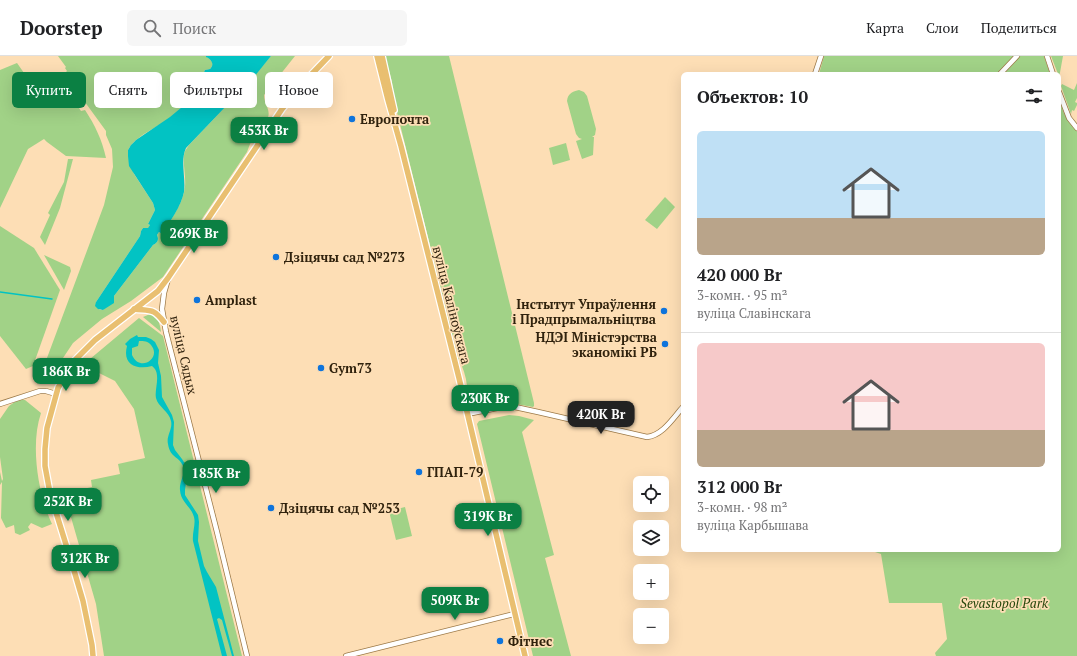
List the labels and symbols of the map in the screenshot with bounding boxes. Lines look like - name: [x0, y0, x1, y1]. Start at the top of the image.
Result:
- place label: Европочта: [360, 110, 430, 128]
- marker: Европочта: [347, 114, 357, 124]
- pin: 453K Br: [227, 117, 301, 151]
- pin: 269K Br: [157, 220, 231, 254]
- street label: вуліца Каліноўскага: [429, 244, 475, 366]
- place label: Дзіцячы сад №273: [284, 248, 405, 266]
- marker: Дзіцячы сад №273: [271, 252, 281, 262]
- place label: Amplast: [205, 291, 258, 309]
- marker: Amplast: [192, 295, 202, 305]
- place label: Інстытут Упраўлення і Прадпрымальніцтва: [512, 295, 657, 328]
- marker: Інстытут Упраўлення і Прадпрымальніцтва: [659, 306, 669, 316]
- street label: вуліца Сядых: [166, 314, 202, 397]
- place label: НДЭІ Міністэрства эканомікі РБ: [535, 328, 658, 361]
- marker: НДЭІ Міністэрства эканомікі РБ: [660, 339, 670, 349]
- pin: 186K Br: [29, 358, 103, 392]
- place label: Gym73: [329, 359, 372, 377]
- marker: Gym73: [316, 363, 326, 373]
- pin: 230K Br: [448, 385, 522, 419]
- pin: 420K Br: [564, 401, 638, 435]
- pin: 185K Br: [179, 460, 253, 494]
- place label: ГПАП-79: [427, 463, 483, 481]
- marker: ГПАП-79: [414, 467, 424, 477]
- pin: 252K Br: [31, 488, 105, 522]
- place label: Дзіцячы сад №253: [279, 499, 400, 517]
- marker: Дзіцячы сад №253: [266, 503, 276, 513]
- pin: 319K Br: [451, 503, 525, 537]
- pin: 312K Br: [48, 545, 122, 579]
- pin: 509K Br: [418, 587, 492, 621]
- park label: Sevastopol Park: [960, 594, 1049, 612]
- place label: Фітнес: [508, 632, 552, 650]
- marker: Фітнес: [495, 636, 505, 646]

